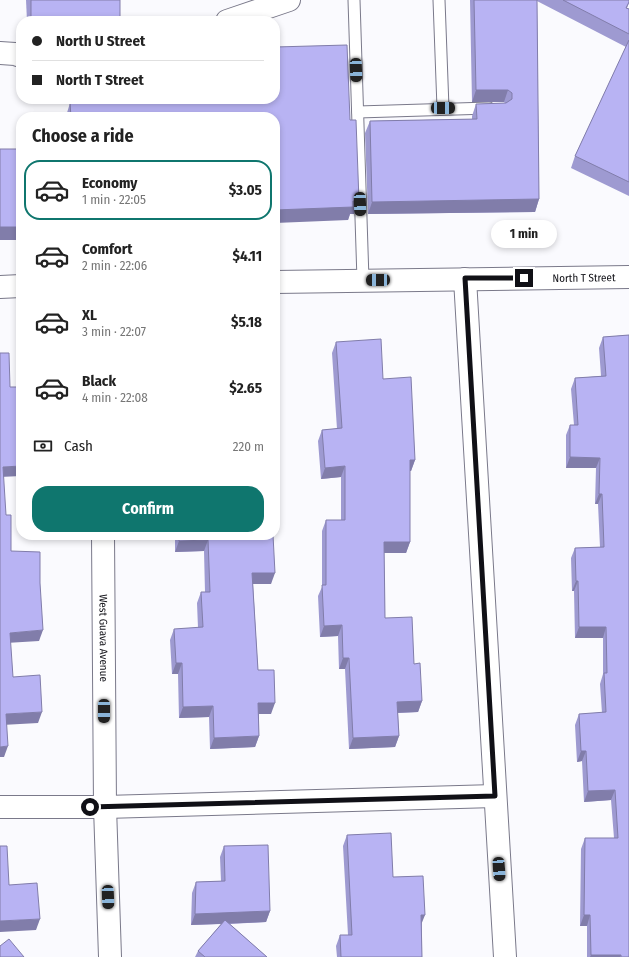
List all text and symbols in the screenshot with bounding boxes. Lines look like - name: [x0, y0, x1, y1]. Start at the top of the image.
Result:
- text: North U Street: [56, 32, 145, 50]
- car: [350, 58, 362, 82]
- text: North T Street: [56, 71, 144, 89]
- car: [431, 102, 455, 114]
- text: Choose a ride: [32, 125, 134, 147]
- icon: car: [34, 172, 70, 208]
- text: Economy: [82, 174, 137, 192]
- text: $3.05: [229, 181, 262, 199]
- text: 1 min · 22:05: [82, 192, 146, 207]
- car: [354, 192, 366, 216]
- callout: 1 min: [491, 220, 557, 248]
- text: 1 min: [510, 226, 538, 241]
- icon: car: [34, 238, 70, 274]
- text: Comfort: [82, 240, 133, 258]
- text: $4.11: [232, 247, 262, 265]
- text: 2 min · 22:06: [82, 258, 147, 273]
- route end: [515, 269, 533, 287]
- street label: North T Street: [552, 271, 616, 285]
- car: [366, 274, 390, 286]
- icon: car: [34, 304, 70, 340]
- text: XL: [82, 306, 97, 324]
- text: $5.18: [231, 313, 262, 331]
- text: 3 min · 22:07: [82, 324, 146, 339]
- icon: car: [34, 370, 70, 406]
- text: Black: [82, 372, 116, 390]
- text: $2.65: [229, 379, 262, 397]
- text: 4 min · 22:08: [82, 390, 148, 405]
- icon: cash: [32, 435, 54, 457]
- text: Cash: [64, 437, 93, 455]
- text: 220 m: [233, 439, 264, 454]
- button: Confirm: [32, 486, 264, 532]
- street label: West Guava Avenue: [97, 594, 111, 682]
- car: [98, 699, 110, 723]
- route start: [81, 798, 99, 816]
- car: [492, 857, 506, 881]
- car: [102, 885, 114, 909]

